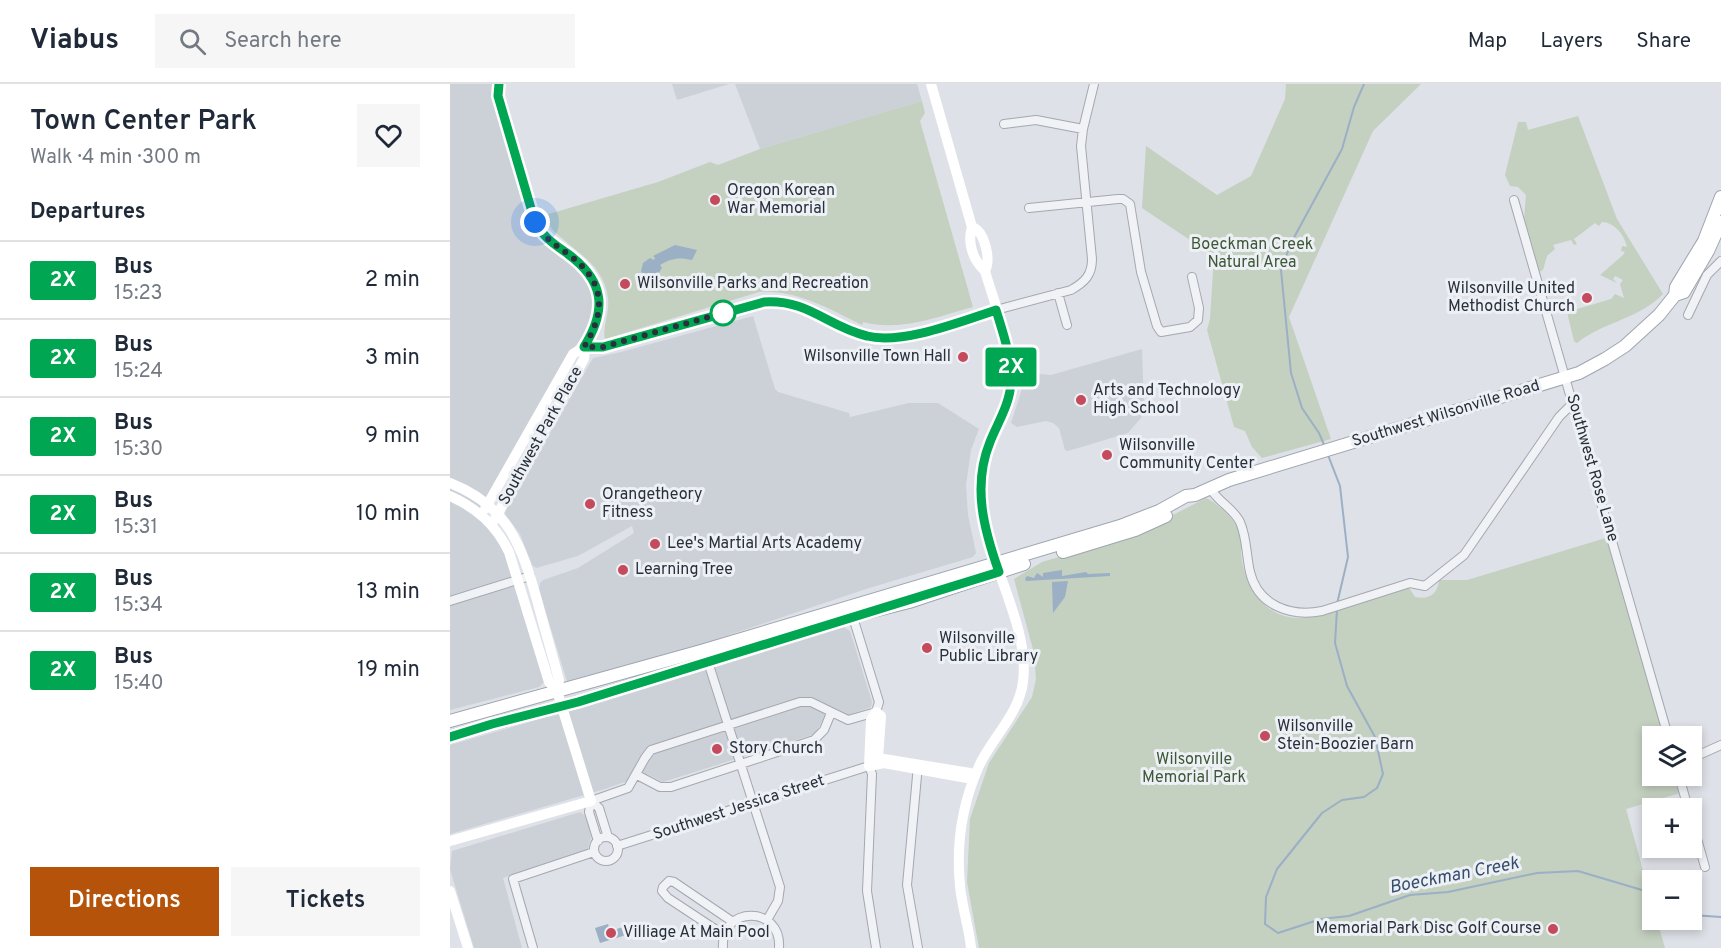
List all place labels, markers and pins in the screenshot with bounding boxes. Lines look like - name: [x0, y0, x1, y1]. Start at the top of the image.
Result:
- place label: Oregon Korean War Memorial: [727, 181, 835, 219]
- marker: Oregon Korean War Memorial: [708, 193, 722, 207]
- place label: Wilsonville Parks and Recreation: [637, 274, 869, 294]
- marker: Wilsonville Parks and Recreation: [618, 277, 632, 291]
- place label: Wilsonville United Methodist Church: [1447, 279, 1575, 317]
- marker: Wilsonville United Methodist Church: [1580, 291, 1594, 305]
- unlabelled marker: [710, 300, 736, 326]
- place label: Wilsonville Town Hall: [803, 347, 951, 367]
- marker: Wilsonville Town Hall: [956, 350, 970, 364]
- place label: Arts and Technology High School: [1093, 381, 1241, 419]
- marker: Arts and Technology High School: [1074, 393, 1088, 407]
- place label: Wilsonville Community Center: [1119, 436, 1255, 474]
- marker: Wilsonville Community Center: [1100, 448, 1114, 462]
- place label: Orangetheory Fitness: [602, 485, 702, 523]
- marker: Orangetheory Fitness: [583, 497, 597, 511]
- place label: Lee's Martial Arts Academy: [667, 534, 862, 554]
- marker: Lee's Martial Arts Academy: [648, 537, 662, 551]
- place label: Learning Tree: [635, 560, 733, 580]
- marker: Learning Tree: [616, 563, 630, 577]
- place label: Wilsonville Public Library: [939, 629, 1038, 667]
- marker: Wilsonville Public Library: [920, 641, 934, 655]
- place label: Wilsonville Stein-Boozier Barn: [1277, 717, 1414, 755]
- marker: Wilsonville Stein-Boozier Barn: [1258, 729, 1272, 743]
- place label: Story Church: [729, 739, 823, 759]
- marker: Story Church: [710, 742, 724, 756]
- place label: Memorial Park Disc Golf Course: [1316, 919, 1541, 939]
- marker: Memorial Park Disc Golf Course: [1546, 922, 1560, 936]
- place label: Villiage At Main Pool: [623, 923, 770, 943]
- marker: Villiage At Main Pool: [604, 926, 618, 940]

